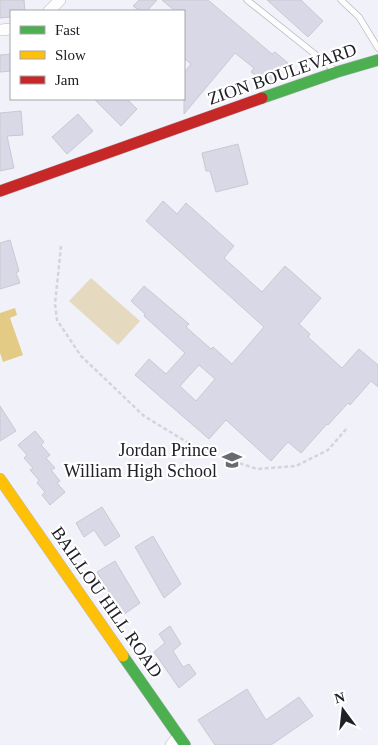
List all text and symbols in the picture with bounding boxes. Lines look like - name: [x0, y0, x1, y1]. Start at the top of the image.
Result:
- legend: [10, 10, 185, 100]
- text: Fast: [55, 22, 81, 38]
- street label: ZION BOULEVARD: [205, 39, 359, 109]
- text: Slow: [55, 47, 86, 63]
- text: Jam: [55, 72, 79, 88]
- place label: Jordan Prince William High School: [64, 440, 217, 481]
- school or university icon: Jordan Prince William High School: [221, 449, 243, 471]
- street label: BAILLOU HILL ROAD: [47, 523, 167, 681]
- north arrow: [318, 685, 368, 735]
- text: N: [333, 689, 347, 706]

